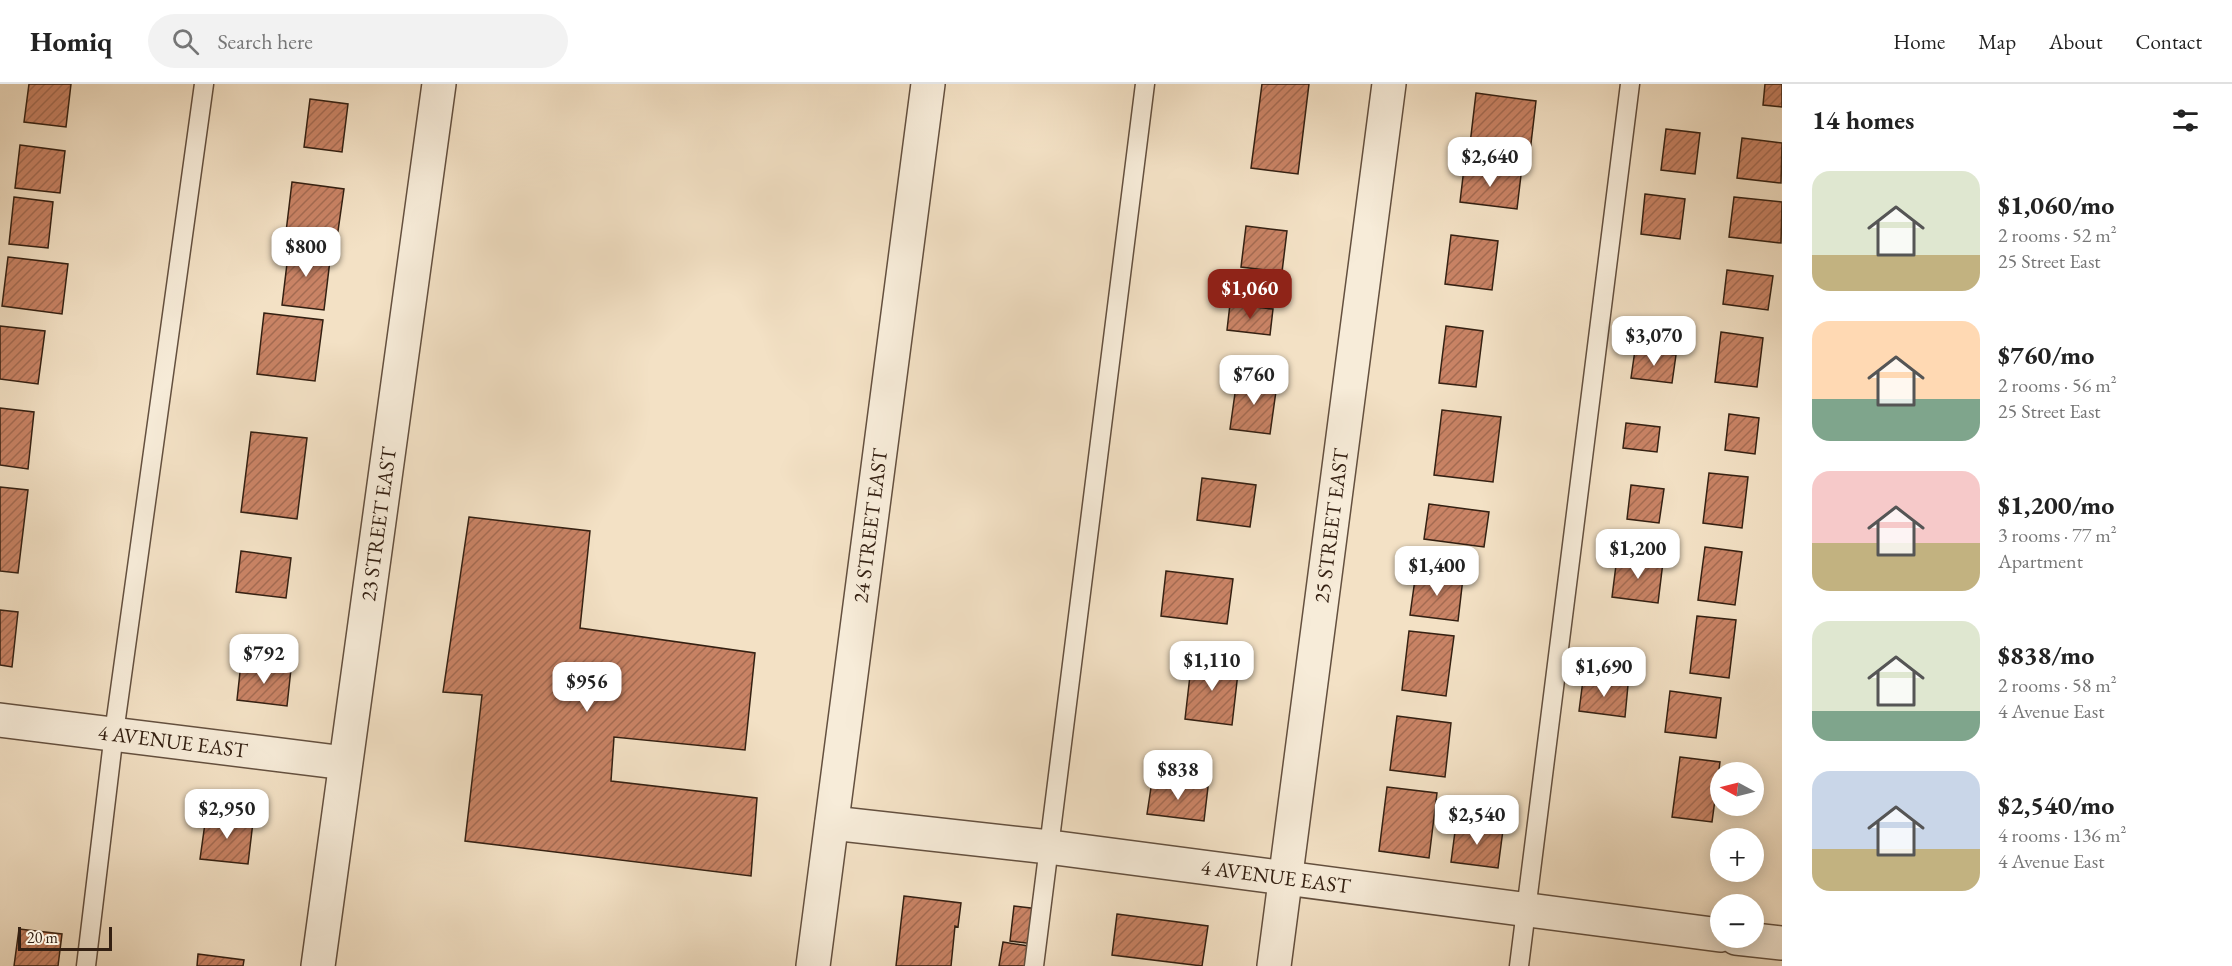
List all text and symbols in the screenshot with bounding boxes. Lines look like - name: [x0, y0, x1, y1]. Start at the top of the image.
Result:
- search box: [148, 14, 568, 68]
- text: Homiq: [30, 23, 112, 59]
- icon: search: [169, 25, 202, 58]
- text: Search here: [217, 27, 313, 56]
- text: Home: [1893, 28, 1945, 55]
- text: Map: [1978, 28, 2016, 55]
- text: About: [2049, 28, 2102, 55]
- text: Contact: [2135, 28, 2202, 55]
- text: 14 homes: [1812, 103, 1914, 137]
- icon: filters: [2169, 104, 2202, 137]
- pin: $2,640: [1441, 137, 1539, 188]
- text: $2,640: [1462, 143, 1518, 169]
- text: $1,060/mo: [1998, 188, 2114, 222]
- icon: home: [1860, 195, 1932, 267]
- text: 2 rooms · 52 m²: [1998, 222, 2117, 248]
- pin: $800: [270, 227, 342, 278]
- text: $800: [286, 233, 326, 259]
- text: 25 Street East: [1998, 248, 2101, 274]
- pin: $1,060: [1201, 269, 1299, 320]
- text: $1,060: [1222, 275, 1278, 301]
- pin: $3,070: [1605, 316, 1703, 367]
- text: $3,070: [1626, 322, 1682, 348]
- text: $760/mo: [1998, 338, 2094, 372]
- icon: home: [1860, 345, 1932, 417]
- pin: $760: [1218, 355, 1290, 406]
- text: $760: [1234, 361, 1274, 387]
- text: 2 rooms · 56 m²: [1998, 372, 2117, 398]
- text: 25 Street East: [1998, 398, 2101, 424]
- street label: 23 STREET EAST: [354, 444, 402, 603]
- street label: 24 STREET EAST: [846, 446, 893, 604]
- street label: 25 STREET EAST: [1307, 446, 1354, 604]
- text: $1,200/mo: [1998, 488, 2114, 522]
- icon: home: [1860, 495, 1932, 567]
- text: 3 rooms · 77 m²: [1998, 522, 2117, 548]
- pin: $1,200: [1589, 529, 1687, 580]
- text: $1,200: [1610, 535, 1666, 561]
- pin: $1,400: [1388, 546, 1486, 597]
- text: Apartment: [1998, 548, 2083, 574]
- text: $1,400: [1409, 552, 1465, 578]
- pin: $792: [228, 634, 300, 685]
- text: $838/mo: [1998, 638, 2094, 672]
- text: $792: [244, 640, 284, 666]
- pin: $1,110: [1163, 641, 1261, 692]
- icon: home: [1860, 645, 1932, 717]
- text: $1,110: [1184, 647, 1240, 673]
- pin: $1,690: [1555, 647, 1653, 698]
- text: $1,690: [1576, 653, 1632, 679]
- pin: $956: [551, 662, 623, 713]
- text: $956: [567, 668, 607, 694]
- text: 2 rooms · 58 m²: [1998, 672, 2117, 698]
- text: 4 Avenue East: [1998, 698, 2105, 724]
- street label: 4 AVENUE EAST: [96, 718, 250, 764]
- pin: $838: [1142, 750, 1214, 801]
- text: $838: [1158, 756, 1198, 782]
- north arrow: [1710, 762, 1764, 816]
- map controls: [1710, 762, 1764, 948]
- text: $2,540/mo: [1998, 788, 2114, 822]
- pin: $2,950: [178, 789, 276, 840]
- text: $2,950: [199, 795, 255, 821]
- pin: $2,540: [1428, 795, 1526, 846]
- icon: home: [1860, 795, 1932, 867]
- text: $2,540: [1449, 801, 1505, 827]
- text: 4 rooms · 136 m²: [1998, 822, 2126, 848]
- button: +: [1710, 828, 1764, 882]
- text: 4 Avenue East: [1998, 848, 2105, 874]
- street label: 4 AVENUE EAST: [1200, 853, 1353, 900]
- button: −: [1710, 894, 1764, 948]
- scale bar: [18, 924, 112, 952]
- text: 20 m: [27, 927, 58, 948]

